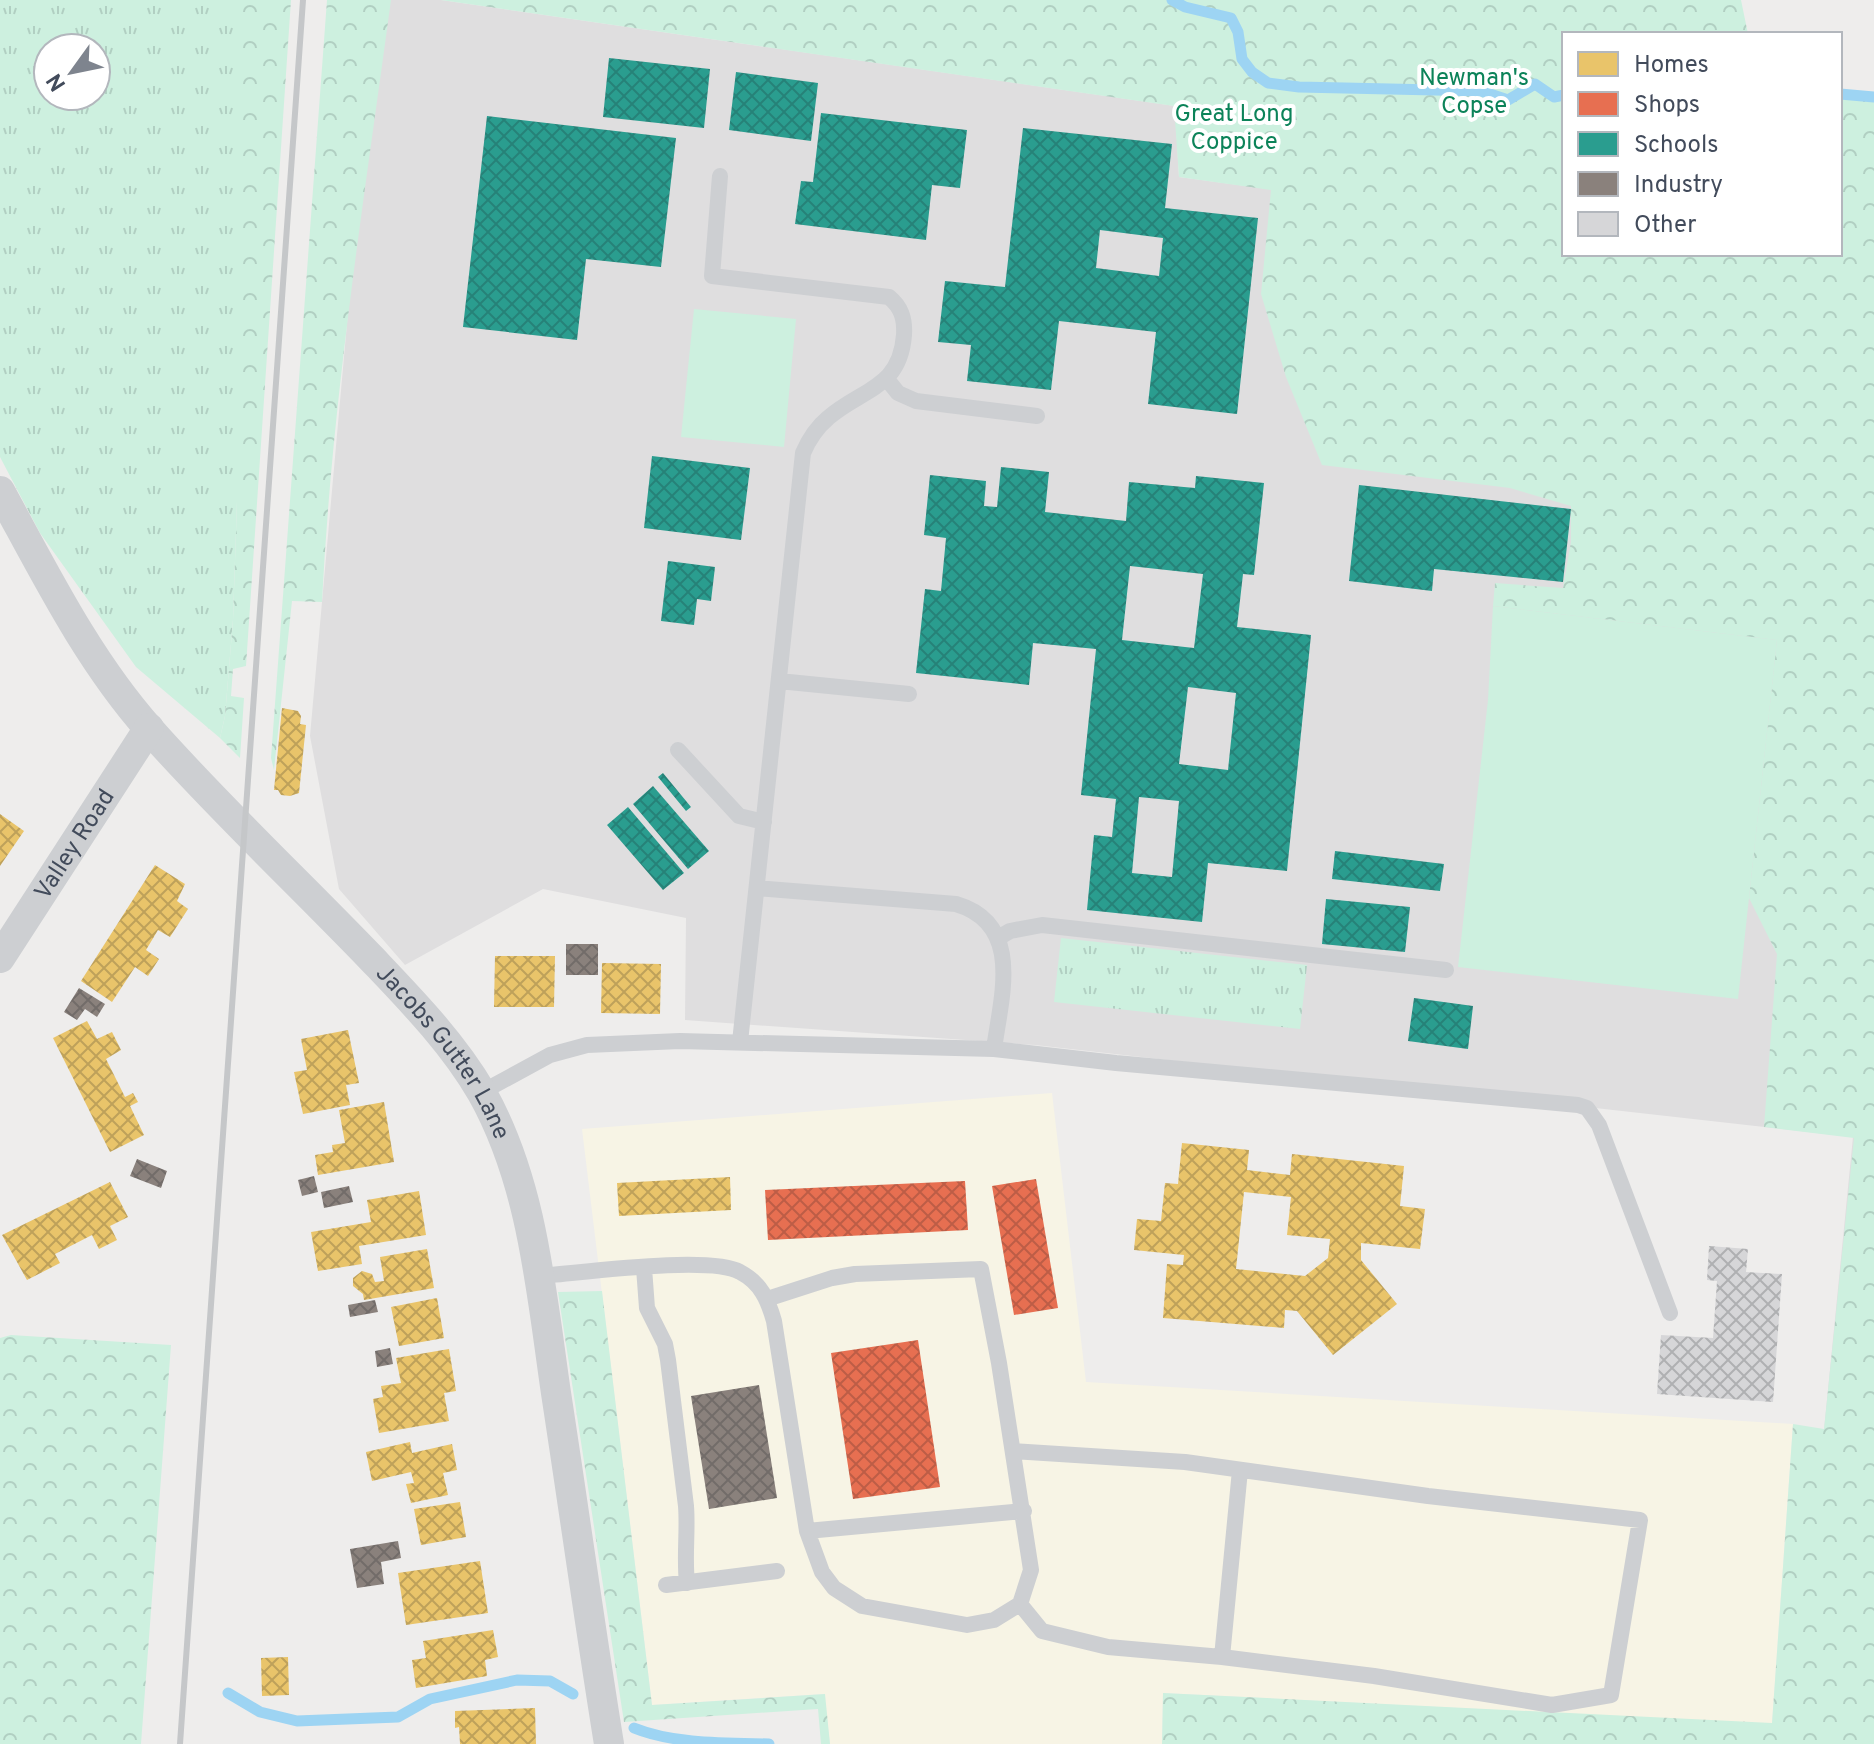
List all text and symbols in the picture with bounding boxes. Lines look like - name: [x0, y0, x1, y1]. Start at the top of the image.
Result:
- north arrow: [32, 32, 112, 112]
- legend: [1562, 32, 1842, 256]
- text: Homes: [1634, 51, 1709, 81]
- park label: Newman's Copse: [1419, 64, 1529, 122]
- text: N: [42, 68, 73, 96]
- text: Shops: [1634, 91, 1700, 121]
- park label: Great Long Coppice: [1174, 100, 1294, 158]
- text: Schools: [1634, 131, 1719, 161]
- text: Industry: [1634, 171, 1723, 201]
- text: Other: [1634, 211, 1696, 241]
- street label: Valley Road: [29, 784, 122, 906]
- street label: Jacobs Gutter Lane: [368, 959, 515, 1144]

